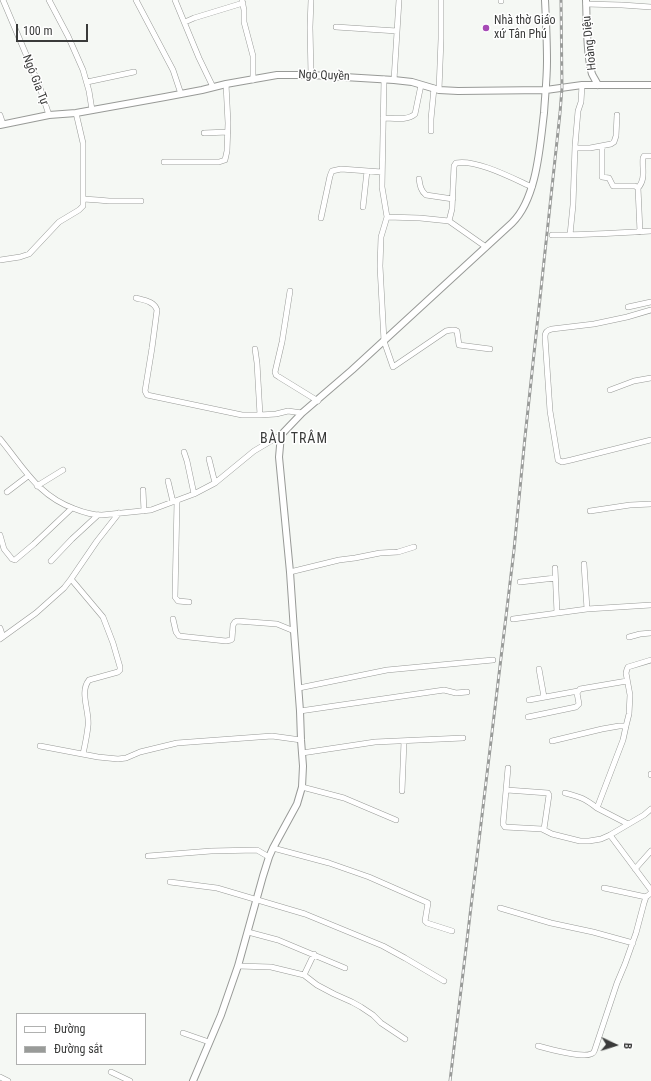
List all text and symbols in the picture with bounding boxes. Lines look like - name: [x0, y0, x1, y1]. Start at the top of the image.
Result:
- place label: Nhà thờ Giáo xứ Tân Phú: [494, 14, 555, 42]
- street label: Hoàng Diệu: [580, 15, 600, 71]
- scale bar: [18, 16, 90, 42]
- marker: Nhà thờ Giáo xứ Tân Phú: [481, 23, 491, 33]
- text: 100 m: [23, 24, 53, 38]
- street label: Ngô Gia Tự: [19, 53, 51, 107]
- street label: Ngô Quyền: [298, 68, 350, 84]
- district label: BÀU TRÂM: [260, 431, 328, 447]
- legend: [16, 1013, 146, 1065]
- text: Đường: [54, 1022, 85, 1036]
- north arrow: [595, 1025, 635, 1065]
- text: Đường sắt: [54, 1042, 103, 1056]
- text: B: [621, 1042, 634, 1049]

